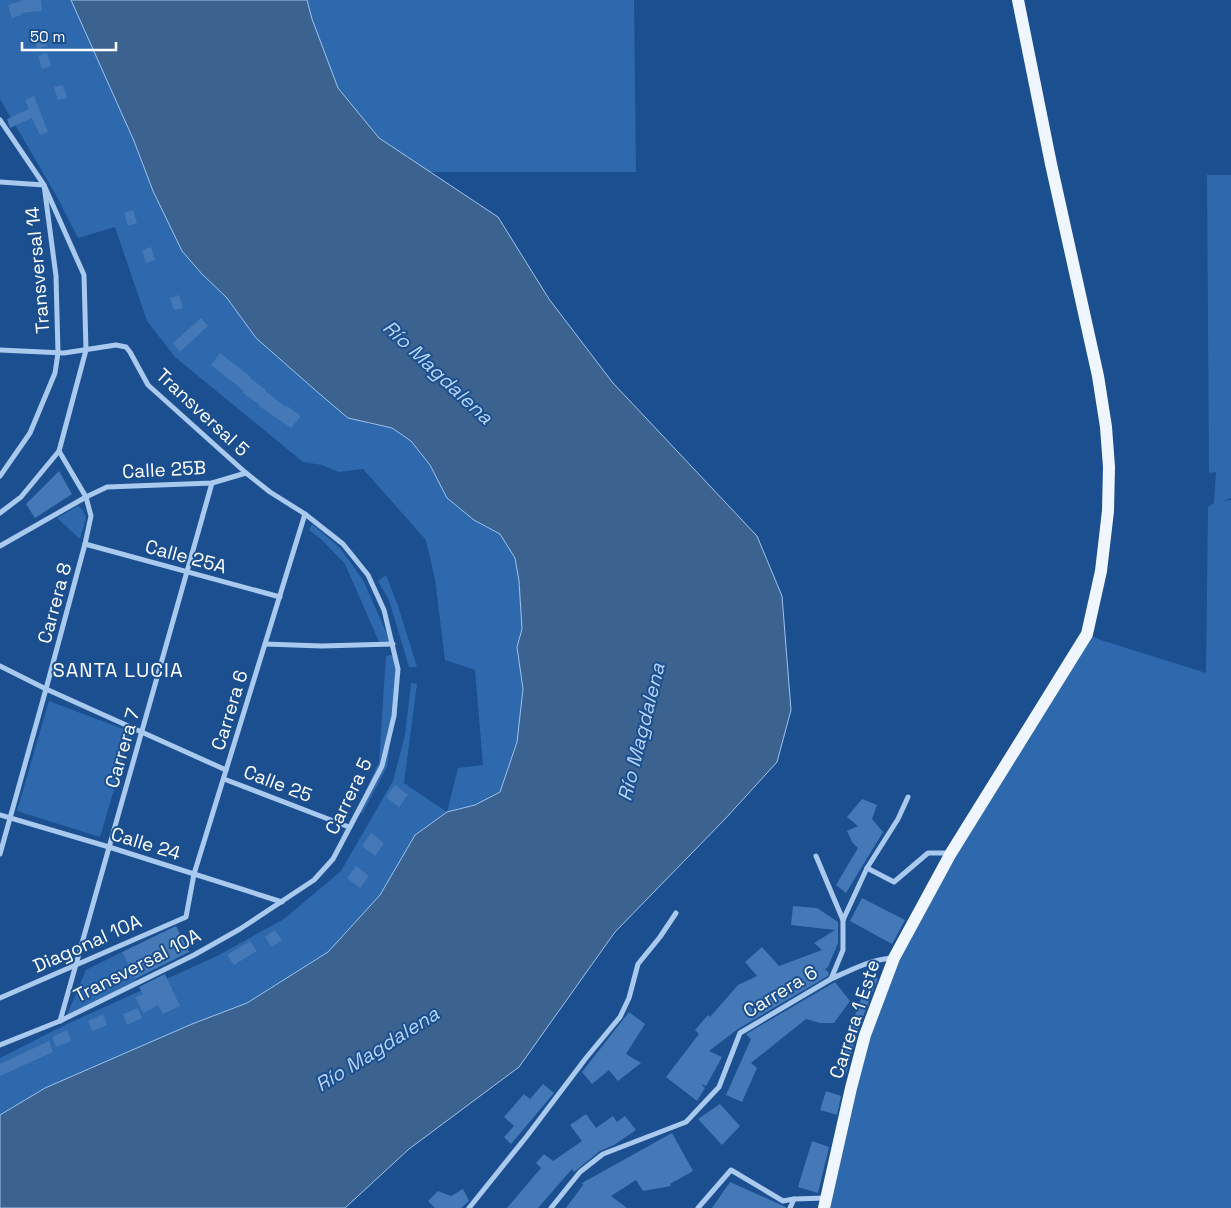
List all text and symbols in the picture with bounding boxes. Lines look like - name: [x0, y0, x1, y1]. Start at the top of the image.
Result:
- scale bar: [22, 20, 116, 52]
- text: 50 m: [30, 27, 65, 46]
- street label: Transversal 14: [19, 205, 55, 334]
- water label: Río Magdalena: [377, 314, 499, 430]
- street label: Transversal 5: [151, 363, 255, 462]
- street label: Calle 25B: [121, 455, 207, 484]
- street label: Calle 25A: [142, 534, 229, 579]
- street label: Carrera 8: [32, 560, 77, 646]
- district label: SANTA LUCIA: [52, 657, 184, 683]
- water label: Río Magdalena: [611, 660, 671, 804]
- street label: Carrera 6: [205, 667, 254, 753]
- street label: Carrera 7: [99, 705, 146, 791]
- street label: Carrera 5: [319, 754, 378, 839]
- street label: Calle 25: [240, 759, 316, 808]
- street label: Calle 24: [108, 821, 184, 866]
- street label: Diagonal 10A: [29, 908, 145, 978]
- street label: Transversal 10A: [69, 923, 205, 1008]
- street label: Carrera 1 Este: [823, 956, 886, 1082]
- street label: Carrera 6: [738, 959, 822, 1023]
- water label: Río Magdalena: [310, 1000, 444, 1097]

